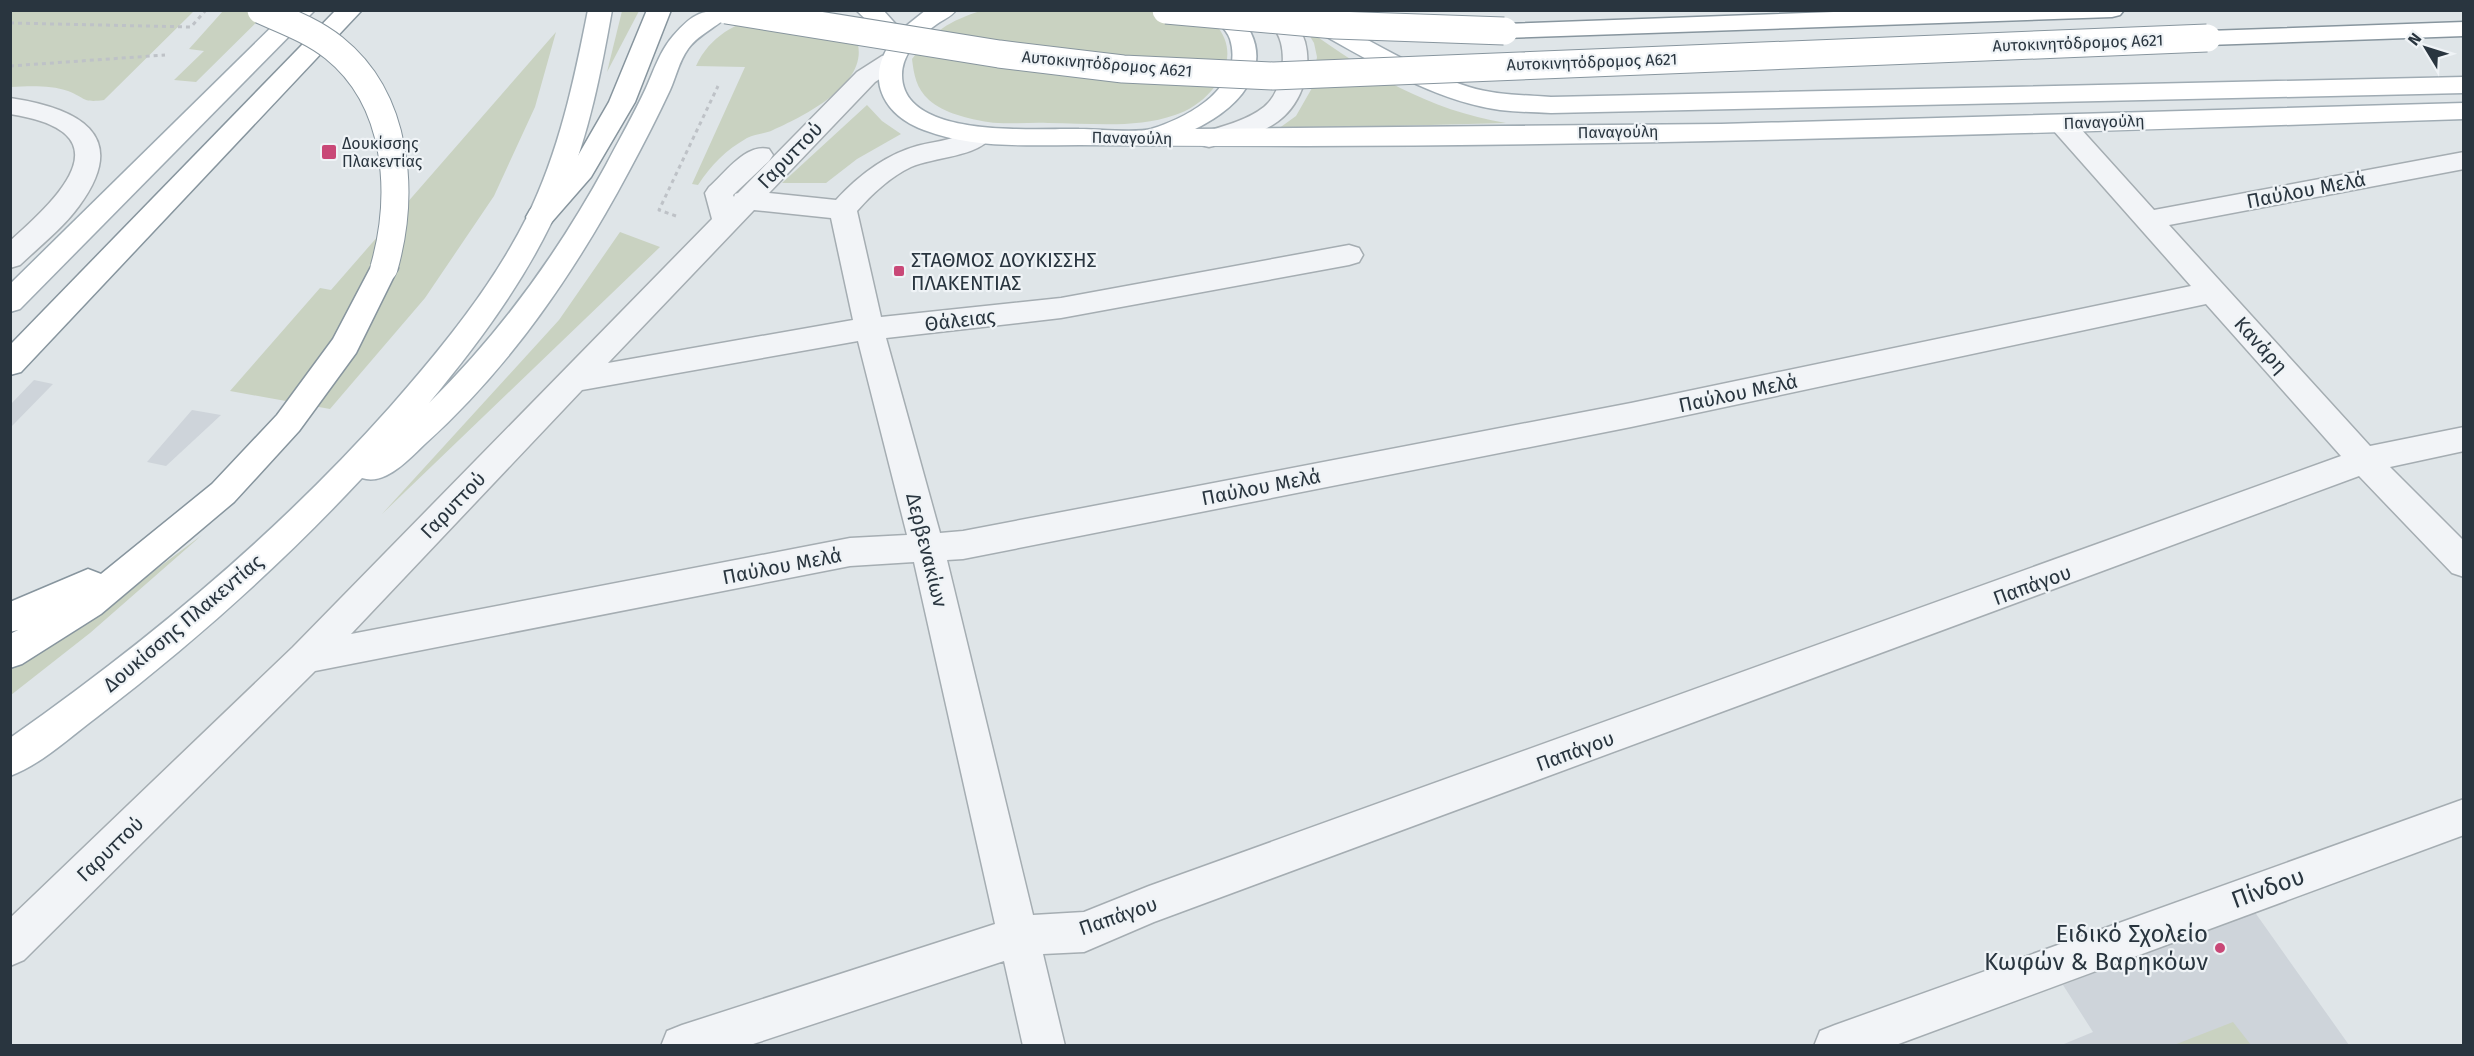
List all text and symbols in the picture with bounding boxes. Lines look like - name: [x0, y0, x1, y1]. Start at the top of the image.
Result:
- north arrow: [2396, 18, 2456, 78]
- text: N: [2404, 29, 2425, 49]
- street label: Αυτοκινητόδρομος Α621: [1992, 31, 2164, 55]
- street label: Αυτοκινητόδρομος Α621: [1021, 47, 1193, 81]
- street label: Αυτοκινητόδρομος Α621: [1506, 50, 1678, 74]
- street label: Παναγούλη: [2063, 111, 2145, 133]
- street label: Γαρυττού: [752, 117, 828, 193]
- street label: Παναγούλη: [1577, 122, 1659, 142]
- street label: Παναγούλη: [1091, 128, 1173, 148]
- place label: Δουκίσσης Πλακεντίας: [342, 134, 423, 171]
- marker: Δουκίσσης Πλακεντίας: [320, 143, 338, 161]
- street label: Παύλου Μελά: [2244, 167, 2368, 213]
- place label: ΣΤΑΘΜΟΣ ΔΟΥΚΙΣΣΗΣ ΠΛΑΚΕΝΤΙΑΣ: [911, 248, 1097, 295]
- marker: ΣΤΑΘΜΟΣ ΔΟΥΚΙΣΣΗΣ ΠΛΑΚΕΝΤΙΑΣ: [892, 264, 906, 278]
- street label: Θάλειας: [923, 304, 997, 336]
- street label: Κανάρη: [2229, 312, 2293, 378]
- street label: Παύλου Μελά: [1676, 369, 1800, 417]
- street label: Παύλου Μελά: [1199, 464, 1323, 510]
- street label: Γαρυττού: [415, 467, 491, 543]
- street label: Δερβενακίων: [901, 490, 953, 610]
- street label: Παύλου Μελά: [720, 543, 844, 589]
- street label: Δουκίσσης Πλακεντίας: [98, 549, 268, 697]
- street label: Παπάγου: [1990, 560, 2074, 610]
- street label: Παπάγου: [1533, 726, 1617, 776]
- street label: Γαρυττού: [72, 811, 148, 887]
- street label: Πίνδου: [2228, 862, 2308, 914]
- street label: Παπάγου: [1076, 891, 1160, 941]
- place label: Ειδικό Σχολείο Κωφών & Βαρηκόων: [1984, 920, 2208, 976]
- marker: Ειδικό Σχολείο Κωφών & Βαρηκόων: [2213, 941, 2227, 955]

